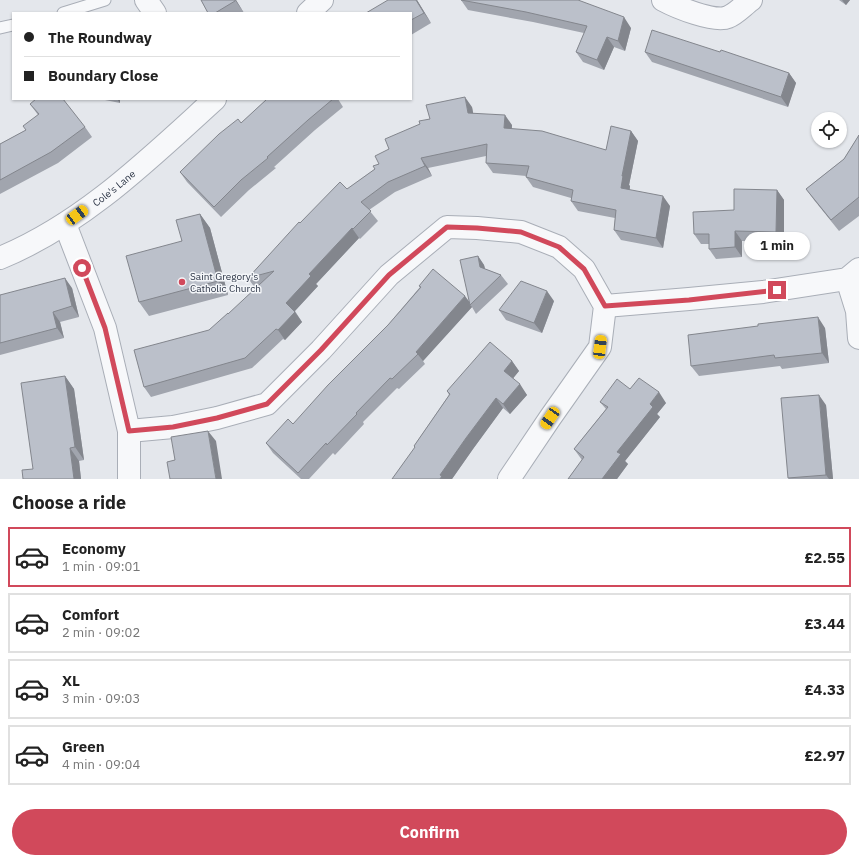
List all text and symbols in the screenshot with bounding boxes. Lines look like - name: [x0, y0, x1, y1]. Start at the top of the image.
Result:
- text: The Roundway: [48, 28, 152, 47]
- text: Boundary Close: [48, 66, 158, 85]
- map controls: [811, 112, 847, 148]
- button: locate: [811, 112, 847, 148]
- street label: Cole's Lane: [90, 167, 139, 209]
- car: [64, 203, 90, 227]
- callout: 1 min: [744, 232, 810, 260]
- text: 1 min: [760, 237, 794, 254]
- route start: [73, 259, 91, 277]
- place label: Saint Gregory's Catholic Church: [190, 270, 261, 295]
- marker: Saint Gregory's Catholic Church: [177, 277, 187, 287]
- route end: [768, 281, 786, 299]
- car: [593, 334, 607, 360]
- car: [538, 405, 562, 431]
- text: Choose a ride: [12, 491, 126, 514]
- icon: car: [14, 539, 50, 575]
- text: Economy: [62, 539, 126, 558]
- text: £2.55: [805, 548, 845, 567]
- text: 1 min · 09:01: [62, 558, 140, 575]
- icon: car: [14, 605, 50, 641]
- text: Comfort: [62, 605, 119, 624]
- text: £3.44: [805, 614, 845, 633]
- text: 2 min · 09:02: [62, 624, 140, 641]
- icon: car: [14, 671, 50, 707]
- text: XL: [62, 671, 80, 690]
- text: £4.33: [805, 680, 845, 699]
- text: 3 min · 09:03: [62, 690, 140, 707]
- icon: car: [14, 737, 50, 773]
- text: Green: [62, 737, 105, 756]
- text: £2.97: [805, 746, 845, 765]
- text: 4 min · 09:04: [62, 756, 140, 773]
- button: Confirm: [12, 809, 847, 855]

